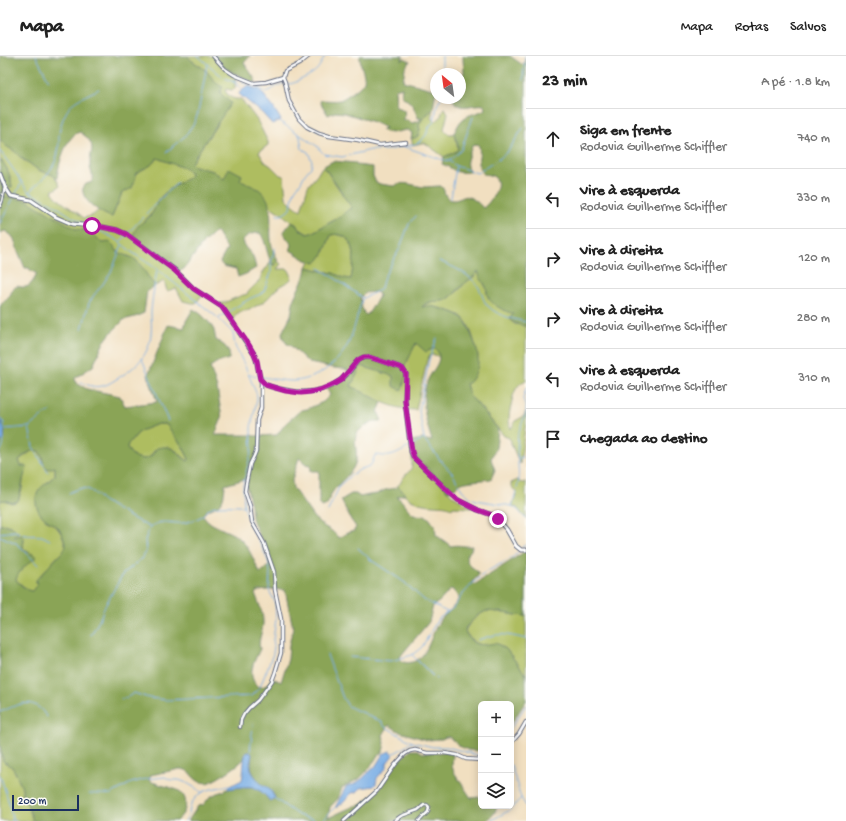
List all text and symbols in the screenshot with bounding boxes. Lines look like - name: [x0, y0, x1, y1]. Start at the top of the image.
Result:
- text: Mapa: [20, 16, 64, 39]
- text: Mapa: [681, 19, 713, 36]
- text: Rotas: [735, 19, 768, 36]
- text: Salvos: [790, 19, 826, 36]
- north arrow: [430, 68, 466, 104]
- text: 23 min: [542, 72, 587, 92]
- text: A pé · 1.8 km: [761, 75, 830, 90]
- text: Siga em frente: [580, 122, 671, 140]
- icon: ahead: [542, 128, 564, 150]
- text: 740 m: [797, 131, 830, 146]
- text: Rodovia Guilherme Schiffler: [580, 140, 726, 155]
- text: Vire à esquerda: [580, 182, 680, 200]
- icon: left: [542, 188, 564, 210]
- text: 330 m: [797, 191, 830, 206]
- text: Rodovia Guilherme Schiffler: [580, 200, 726, 215]
- route start: [83, 217, 101, 235]
- text: Vire à direita: [580, 242, 663, 260]
- icon: right: [542, 248, 564, 270]
- text: 120 m: [799, 251, 830, 266]
- text: Rodovia Guilherme Schiffler: [580, 260, 726, 275]
- text: Vire à direita: [580, 302, 663, 320]
- icon: right: [542, 308, 564, 330]
- text: 280 m: [797, 311, 830, 326]
- text: Rodovia Guilherme Schiffler: [580, 320, 726, 335]
- text: Vire à esquerda: [580, 362, 680, 380]
- icon: left: [542, 368, 564, 390]
- text: 310 m: [798, 371, 830, 386]
- text: Rodovia Guilherme Schiffler: [580, 380, 726, 395]
- icon: arrive: [542, 428, 564, 450]
- text: Chegada ao destino: [580, 430, 707, 448]
- route end: [489, 510, 507, 528]
- map controls: [478, 701, 514, 809]
- button: +: [478, 701, 514, 737]
- button: −: [478, 737, 514, 773]
- button: layers: [478, 773, 514, 809]
- scale bar: [12, 793, 79, 812]
- text: 200 m: [18, 796, 46, 808]

